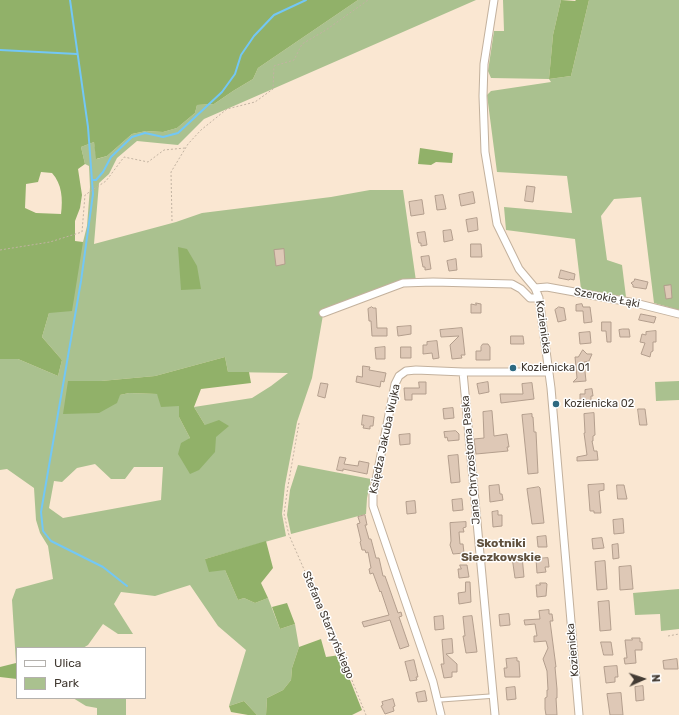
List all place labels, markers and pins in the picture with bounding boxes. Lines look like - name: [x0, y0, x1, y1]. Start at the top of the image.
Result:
- place label: Kozienicka 01: [521, 361, 589, 375]
- marker: Kozienicka 01: [508, 363, 518, 373]
- place label: Kozienicka 02: [564, 397, 634, 411]
- marker: Kozienicka 02: [551, 399, 561, 409]

